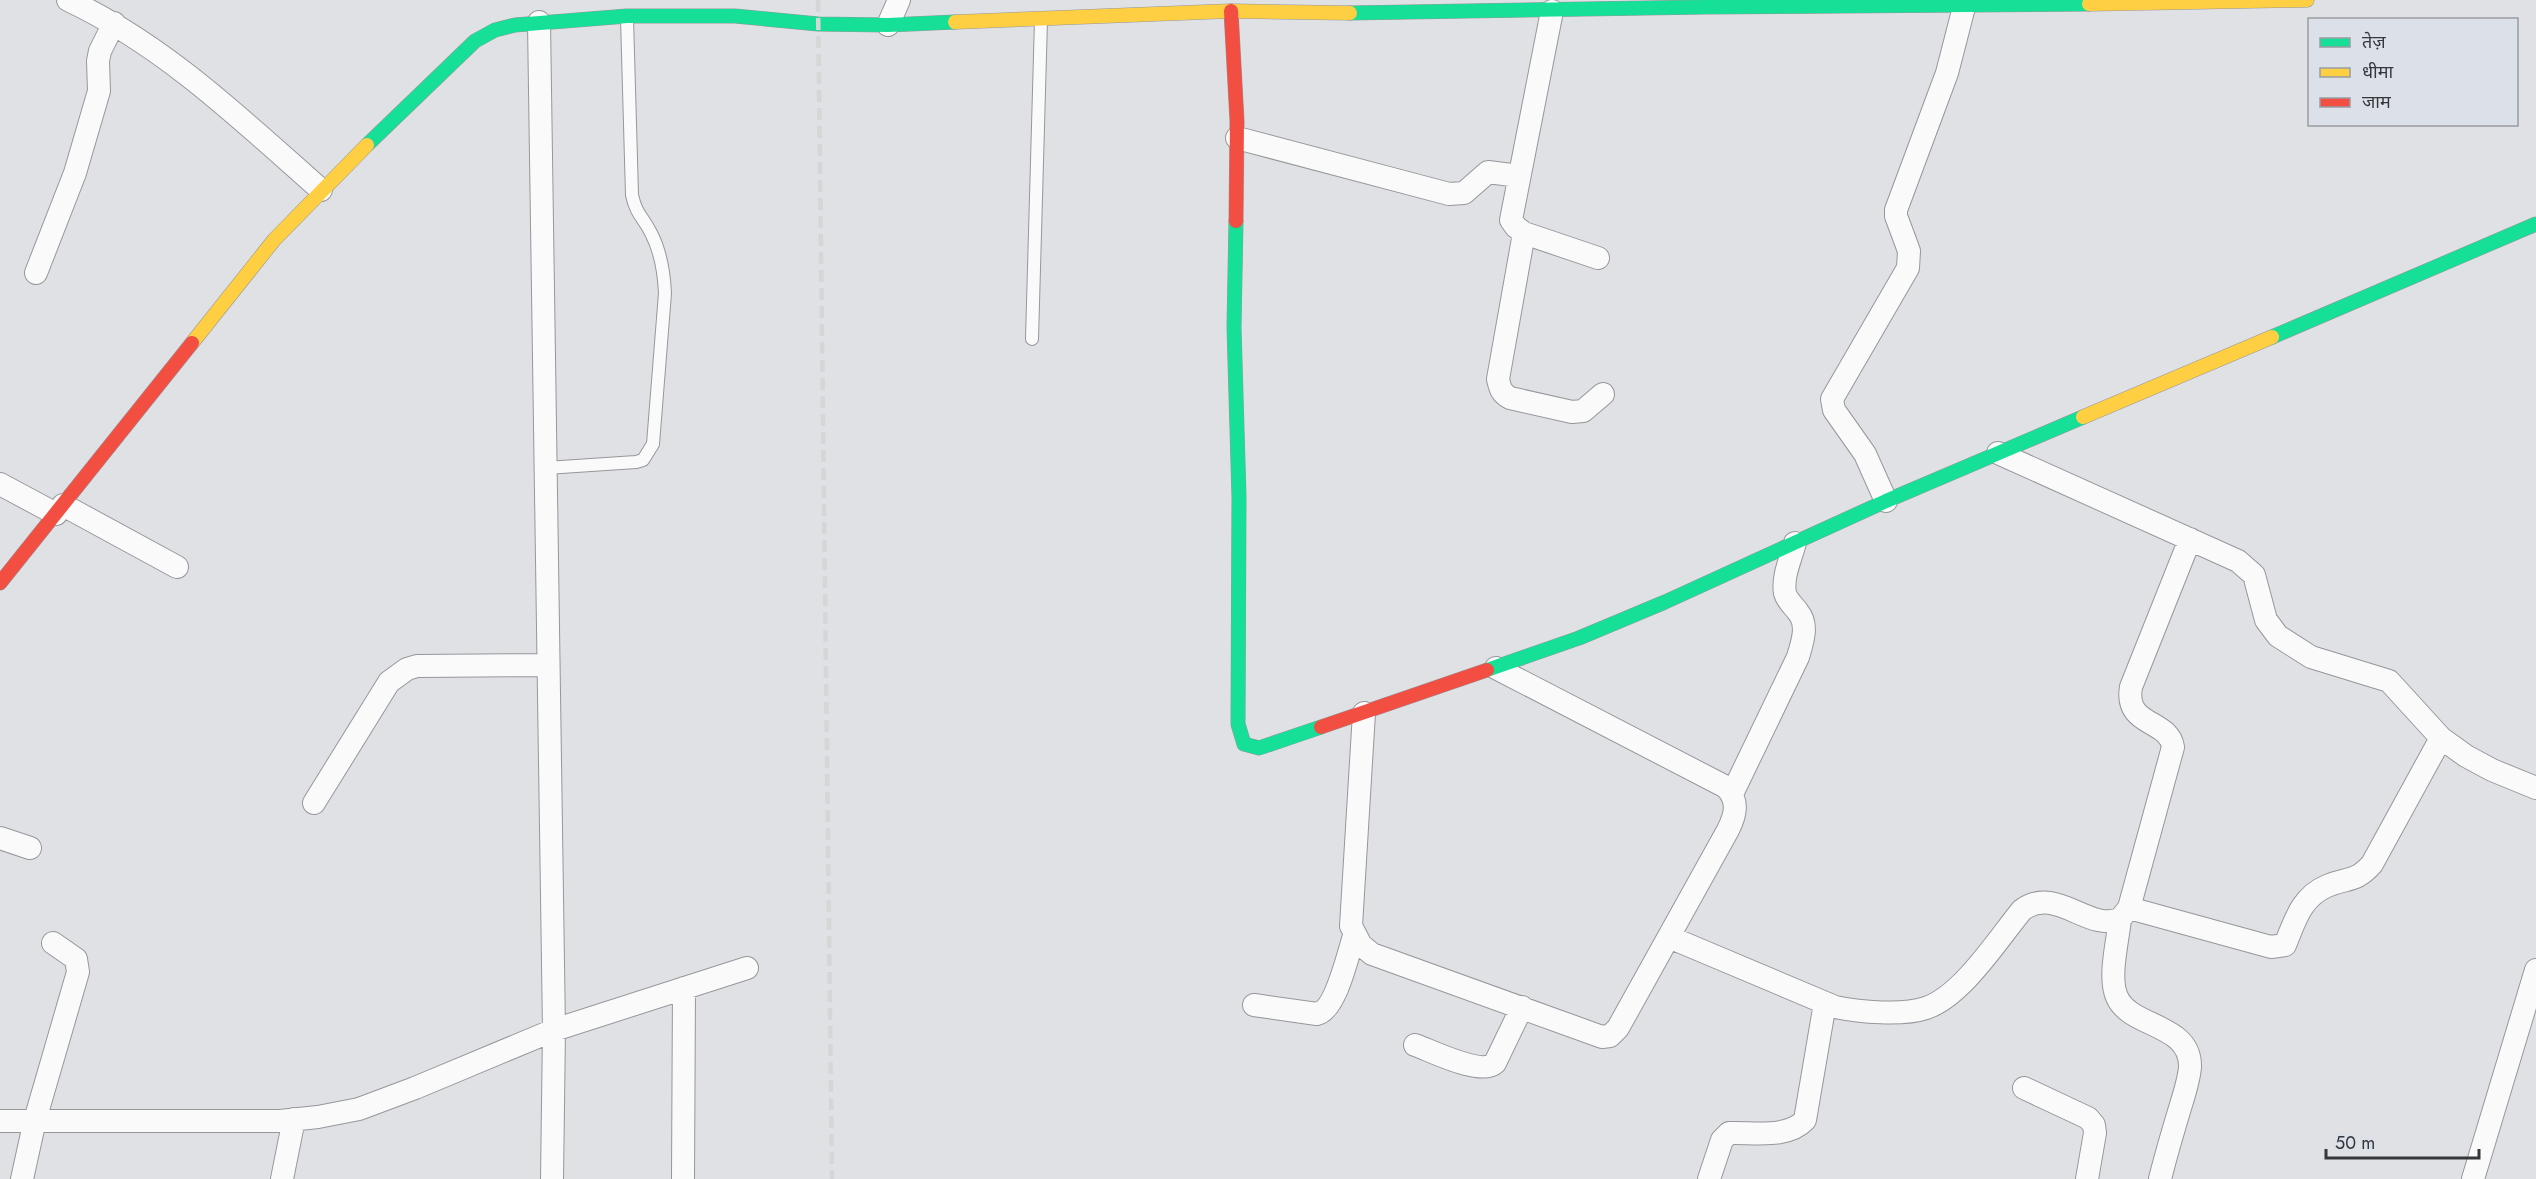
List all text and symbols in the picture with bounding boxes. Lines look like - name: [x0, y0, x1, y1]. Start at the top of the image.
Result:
- legend: [2308, 18, 2518, 126]
- text: तेज़: [2362, 29, 2386, 55]
- text: धीमा: [2362, 59, 2393, 85]
- text: जाम: [2362, 89, 2392, 115]
- scale bar: [2326, 1122, 2479, 1160]
- text: 50 m: [2335, 1130, 2375, 1156]

